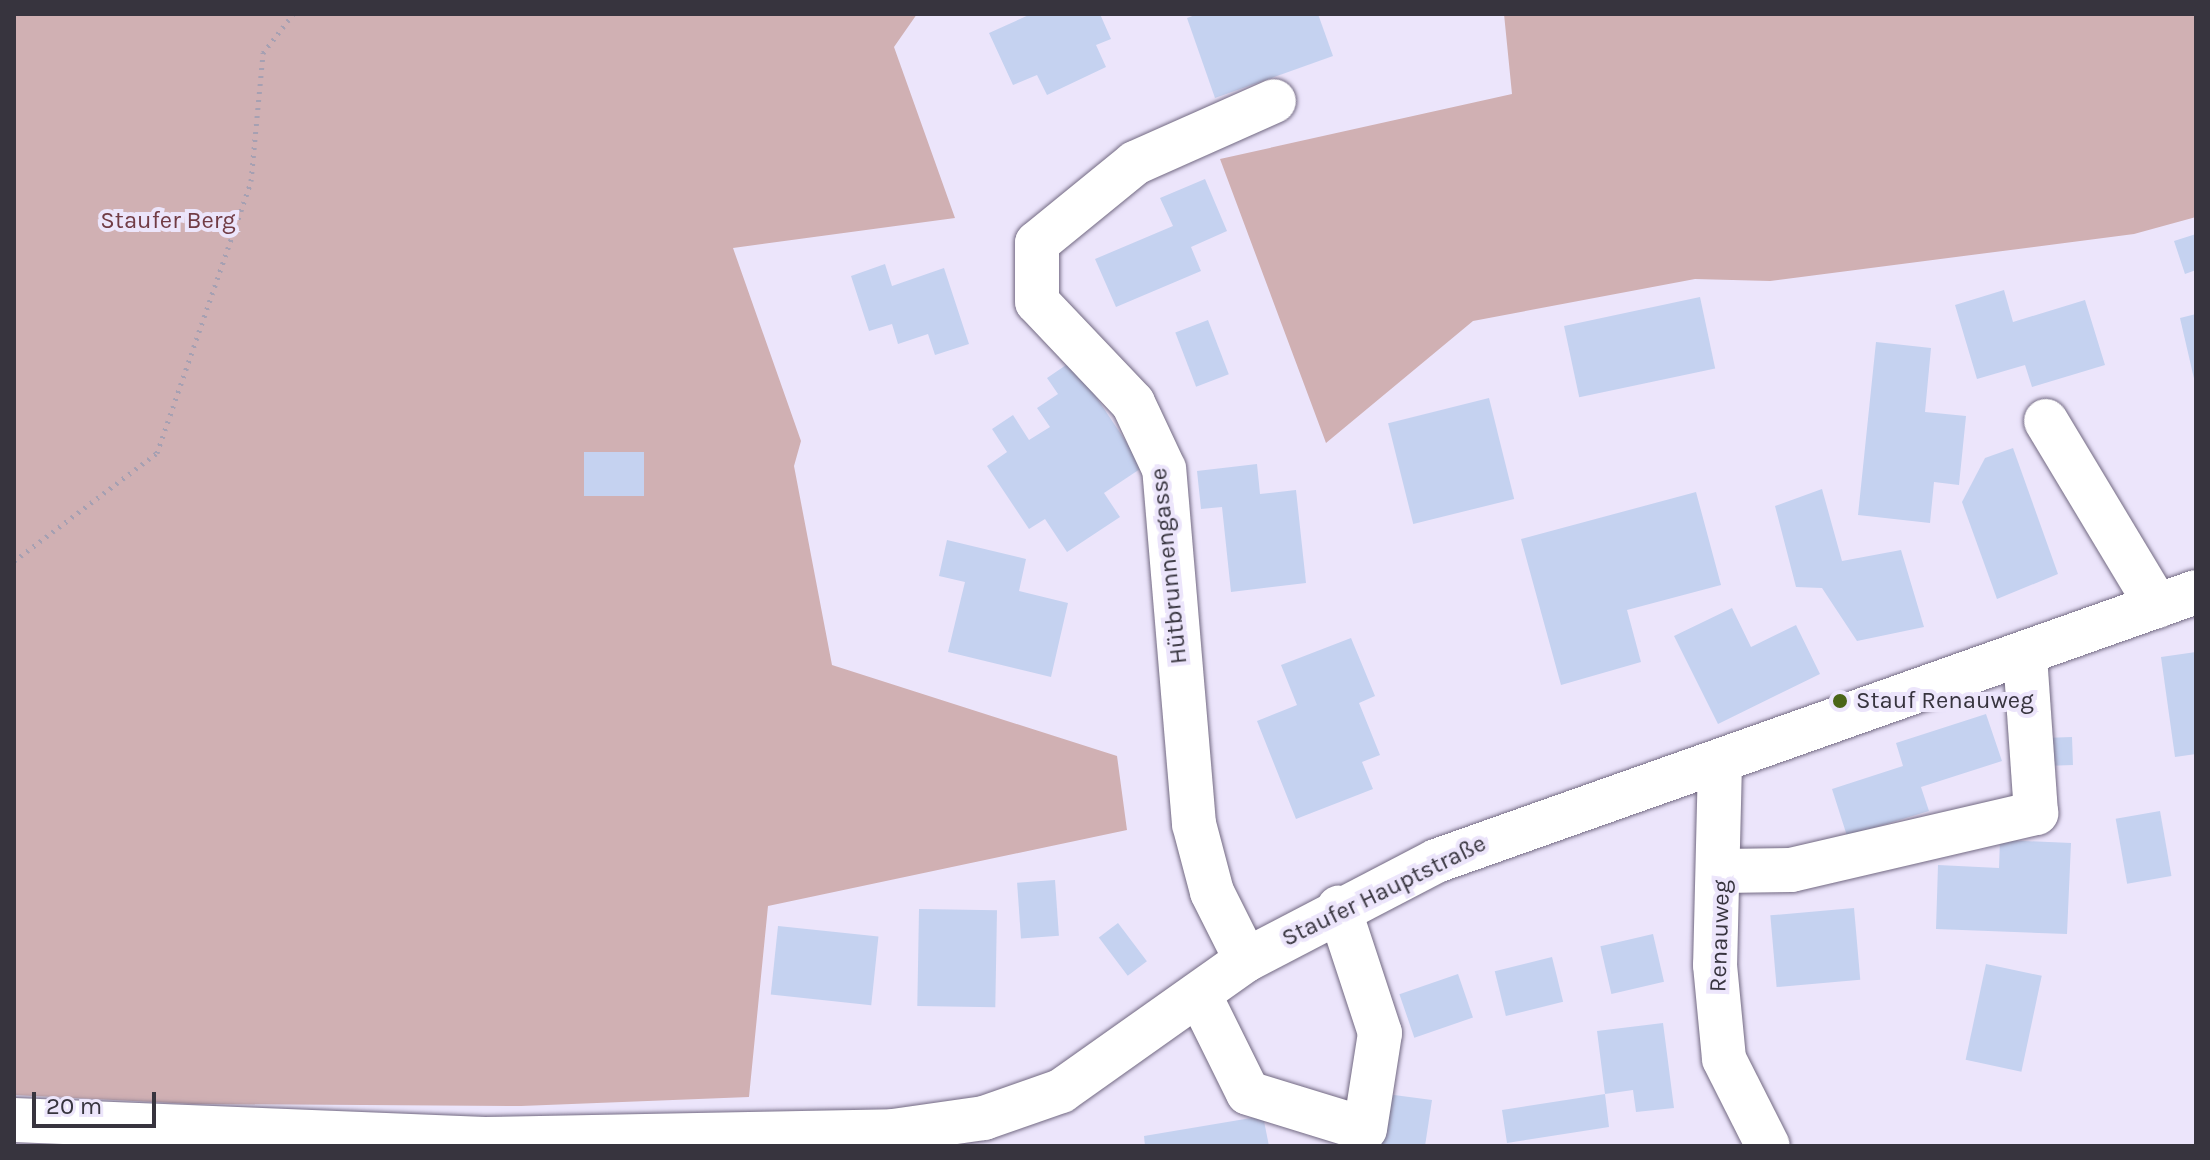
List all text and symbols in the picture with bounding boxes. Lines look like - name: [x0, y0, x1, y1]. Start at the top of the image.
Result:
- park label: Staufer Berg: [100, 207, 236, 235]
- street label: Hütbrunnengasse: [1144, 466, 1194, 666]
- place label: Stauf Renauweg: [1856, 687, 2034, 715]
- marker: Stauf Renauweg: [1831, 692, 1849, 710]
- street label: Staufer Hauptstraße: [1277, 829, 1491, 953]
- street label: Renauweg: [1704, 879, 1736, 993]
- scale bar: [36, 1076, 160, 1126]
- text: 20 m: [46, 1092, 102, 1120]

